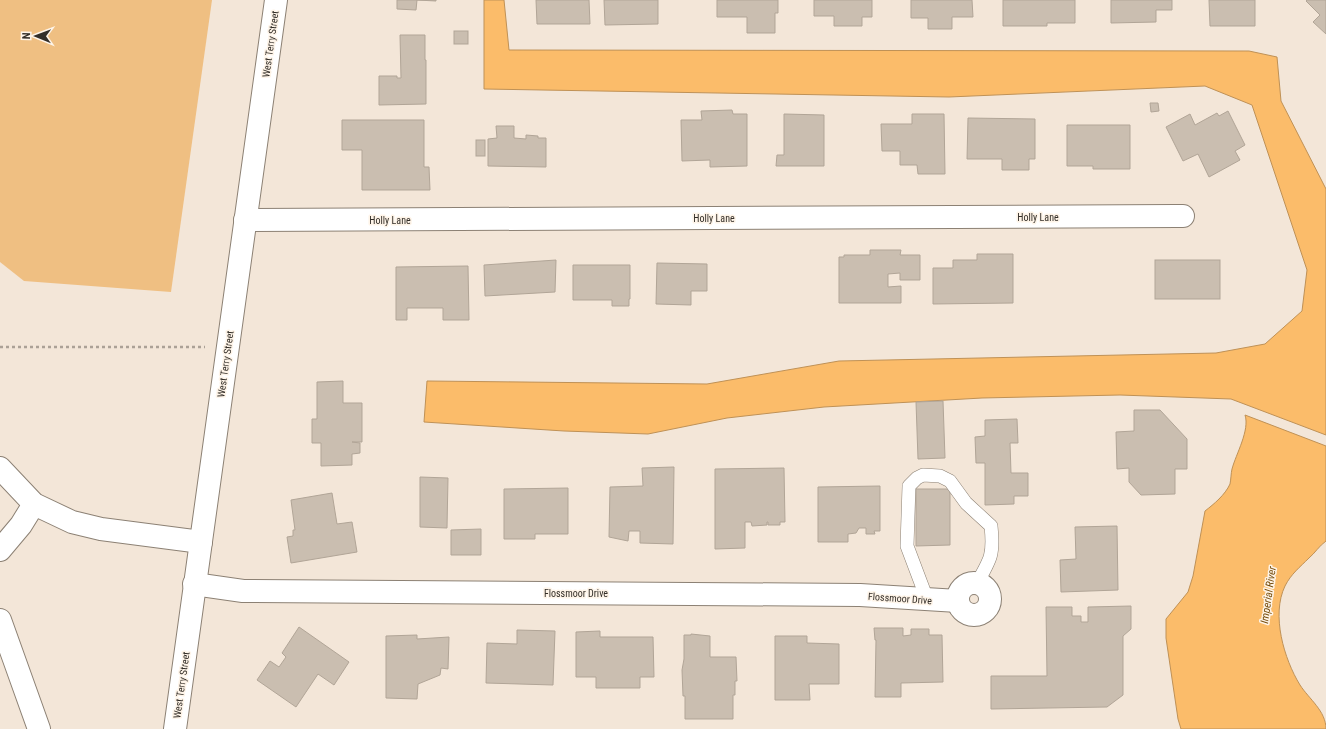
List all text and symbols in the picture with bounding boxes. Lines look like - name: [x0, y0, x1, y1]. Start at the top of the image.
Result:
- street label: West Terry Street: [260, 10, 281, 78]
- north arrow: [16, 16, 56, 56]
- text: N: [20, 32, 33, 39]
- street label: Holly Lane: [1017, 212, 1059, 223]
- street label: Holly Lane: [693, 213, 735, 224]
- street label: Holly Lane: [369, 215, 411, 226]
- street label: West Terry Street: [215, 330, 236, 398]
- water label: Imperial River: [1258, 565, 1279, 624]
- street label: Flossmoor Drive: [544, 588, 608, 599]
- street label: Flossmoor Drive: [868, 591, 933, 606]
- street label: West Terry Street: [171, 651, 192, 719]

